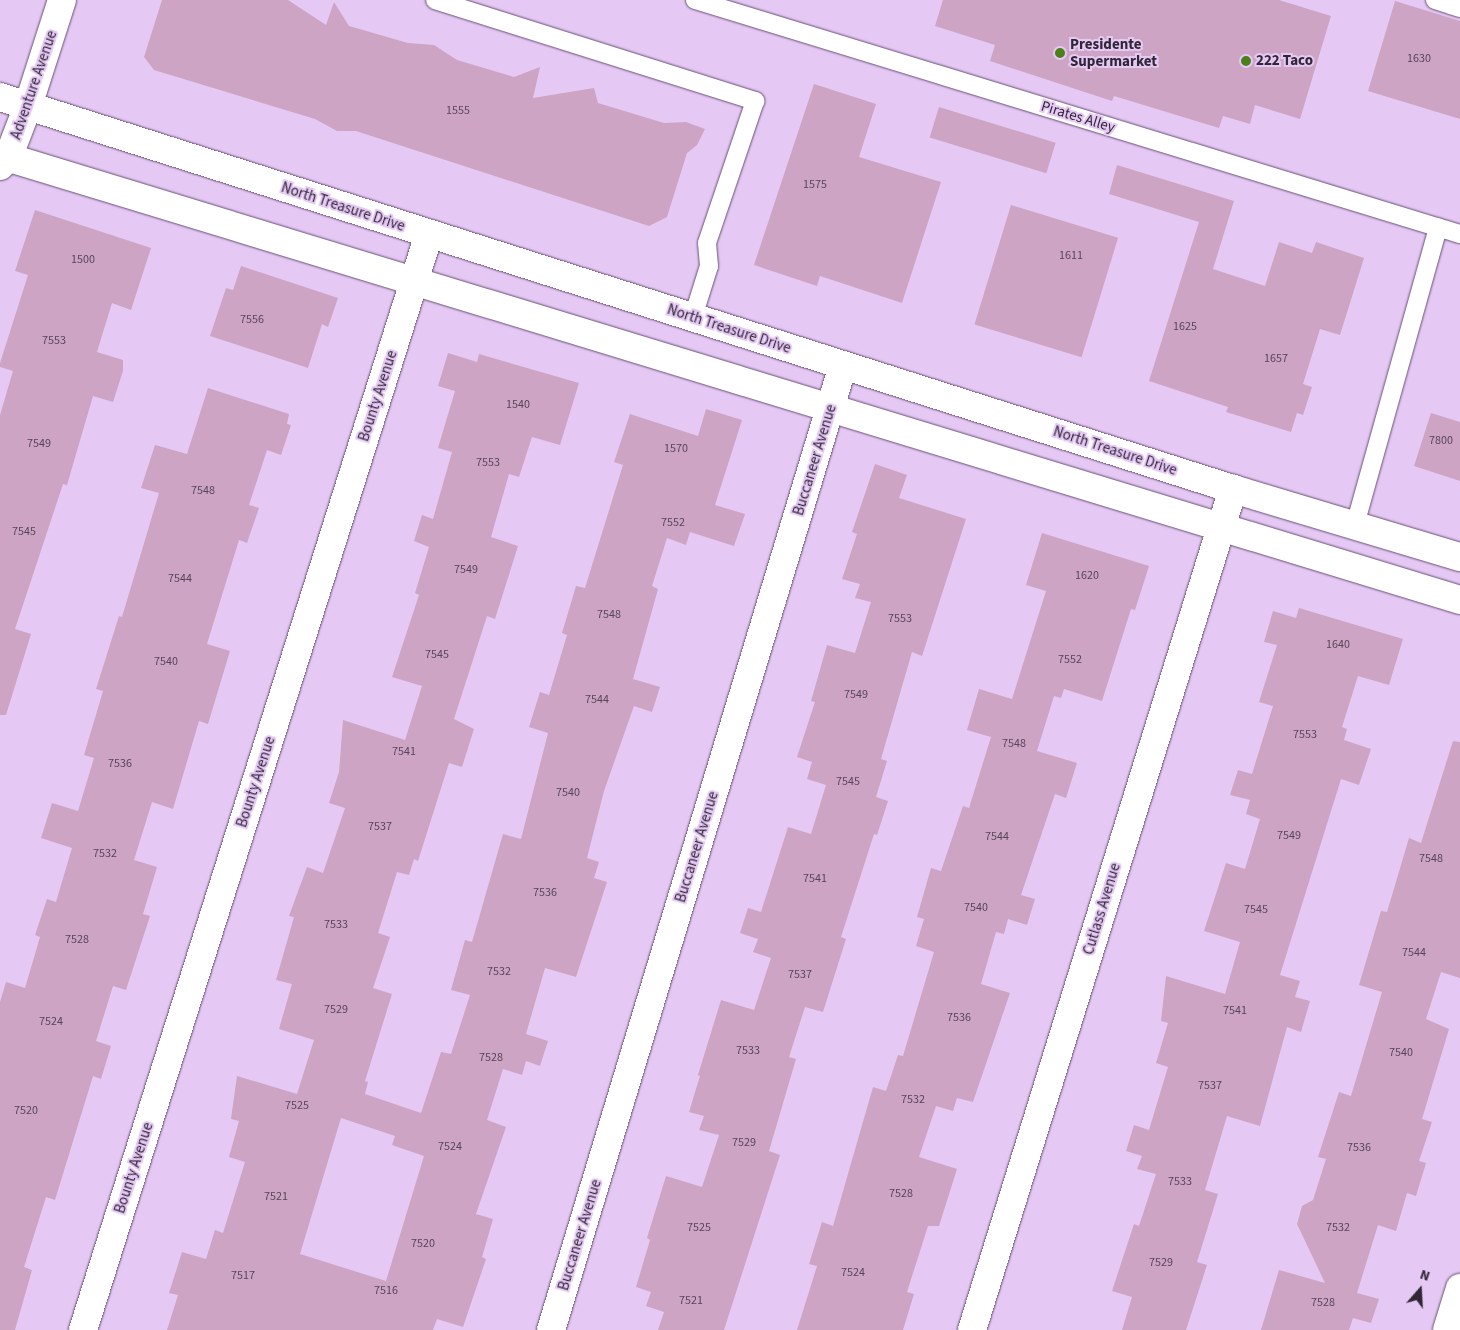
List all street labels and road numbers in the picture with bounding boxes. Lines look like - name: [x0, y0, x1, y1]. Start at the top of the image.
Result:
- street label: Adventure Avenue: [7, 28, 61, 142]
- street label: Pirates Alley: [1039, 97, 1117, 137]
- street label: North Treasure Drive: [279, 179, 407, 235]
- street label: North Treasure Drive: [665, 301, 793, 357]
- street label: Bounty Avenue: [355, 348, 401, 444]
- street label: Buccaneer Avenue: [790, 402, 840, 518]
- street label: North Treasure Drive: [1051, 423, 1179, 479]
- street label: Bounty Avenue: [233, 734, 279, 830]
- street label: Buccaneer Avenue: [672, 789, 722, 905]
- street label: Cutlass Avenue: [1080, 861, 1124, 957]
- street label: Bounty Avenue: [111, 1120, 157, 1216]
- street label: Buccaneer Avenue: [555, 1177, 605, 1293]

